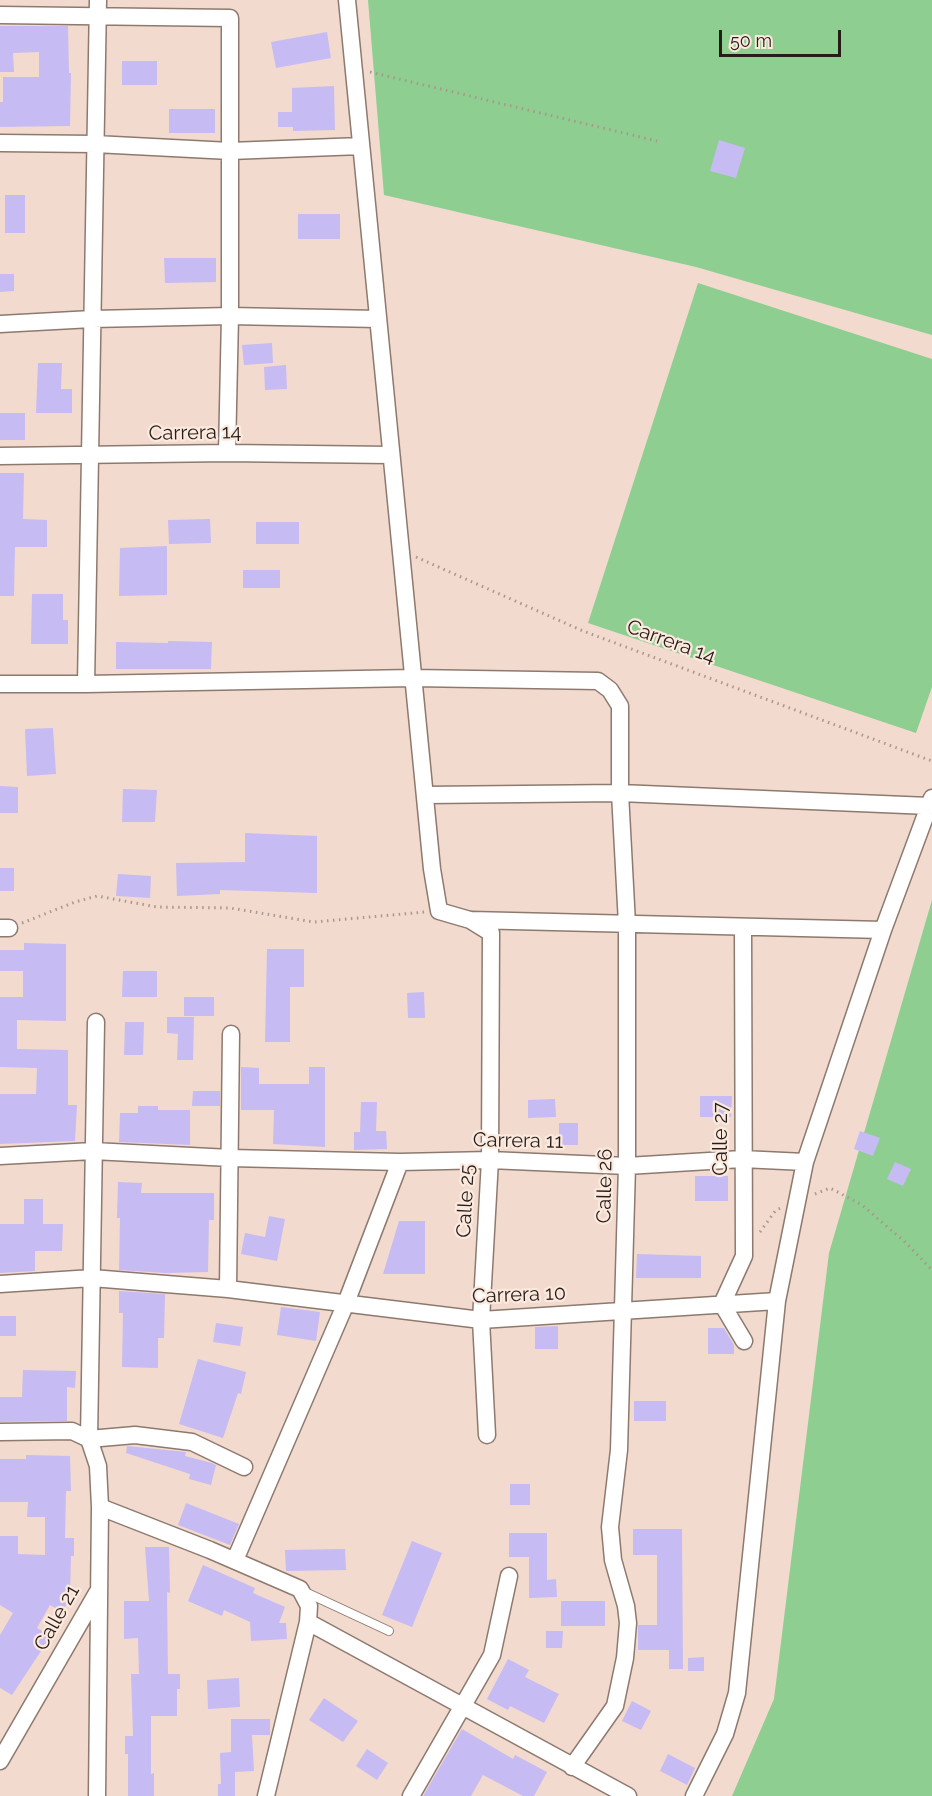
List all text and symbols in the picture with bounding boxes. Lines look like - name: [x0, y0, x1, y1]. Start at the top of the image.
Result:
- scale bar: [722, 18, 844, 56]
- text: 50 m: [730, 30, 772, 51]
- street label: Carrera 14: [149, 420, 241, 446]
- street label: Carrera 14: [623, 615, 719, 669]
- street label: Calle 27: [709, 1102, 733, 1176]
- street label: Carrera 11: [473, 1128, 563, 1154]
- street label: Calle 26: [592, 1148, 618, 1224]
- street label: Calle 25: [452, 1164, 480, 1238]
- street label: Carrera 10: [472, 1281, 566, 1309]
- street label: Calle 21: [29, 1581, 85, 1655]

